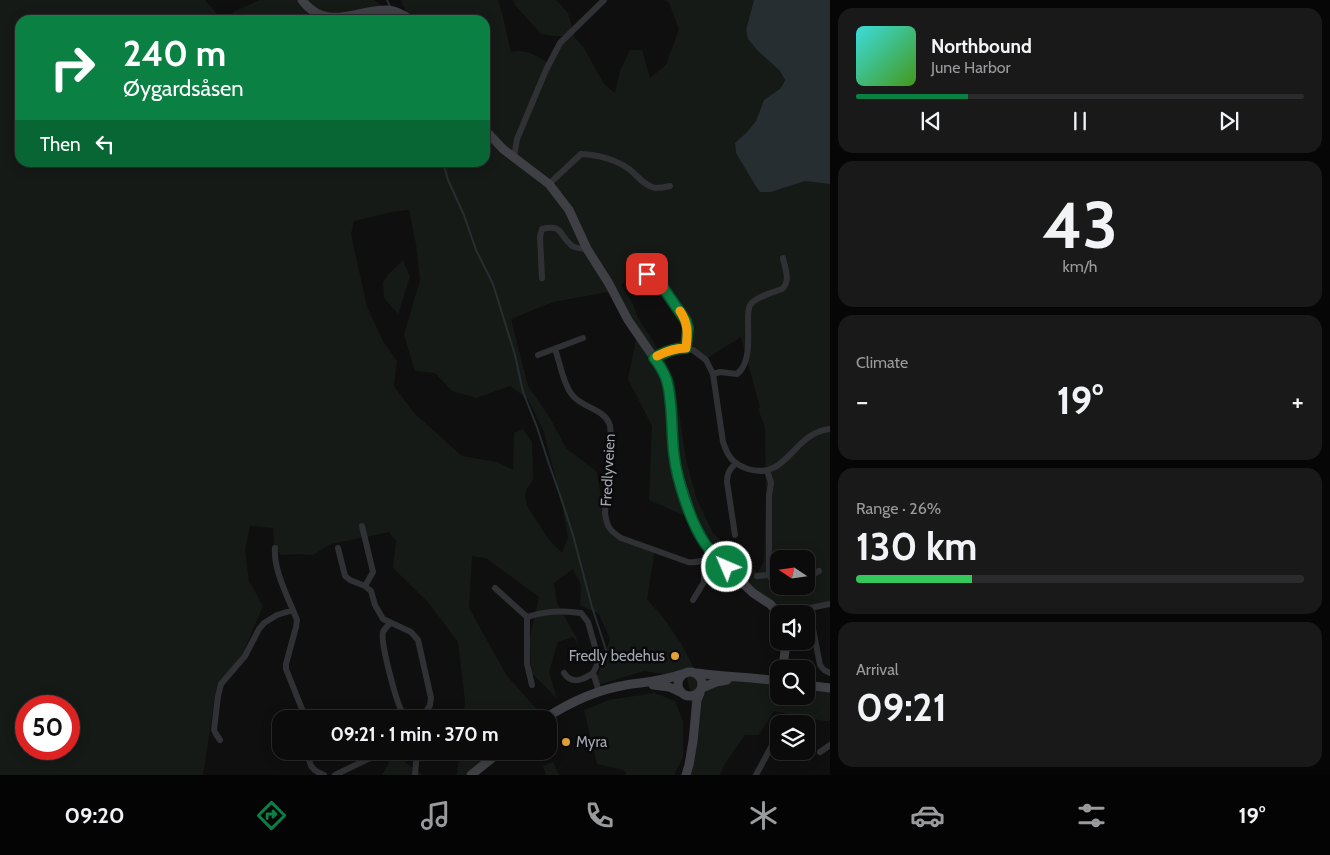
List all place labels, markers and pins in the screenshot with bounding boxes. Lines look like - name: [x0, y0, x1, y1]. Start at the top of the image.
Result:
- pin: [626, 253, 668, 295]
- place label: Fredly bedehus: [569, 647, 665, 665]
- marker: Fredly bedehus: [669, 650, 681, 662]
- place label: Myra: [576, 733, 608, 751]
- marker: Myra: [560, 736, 572, 748]

